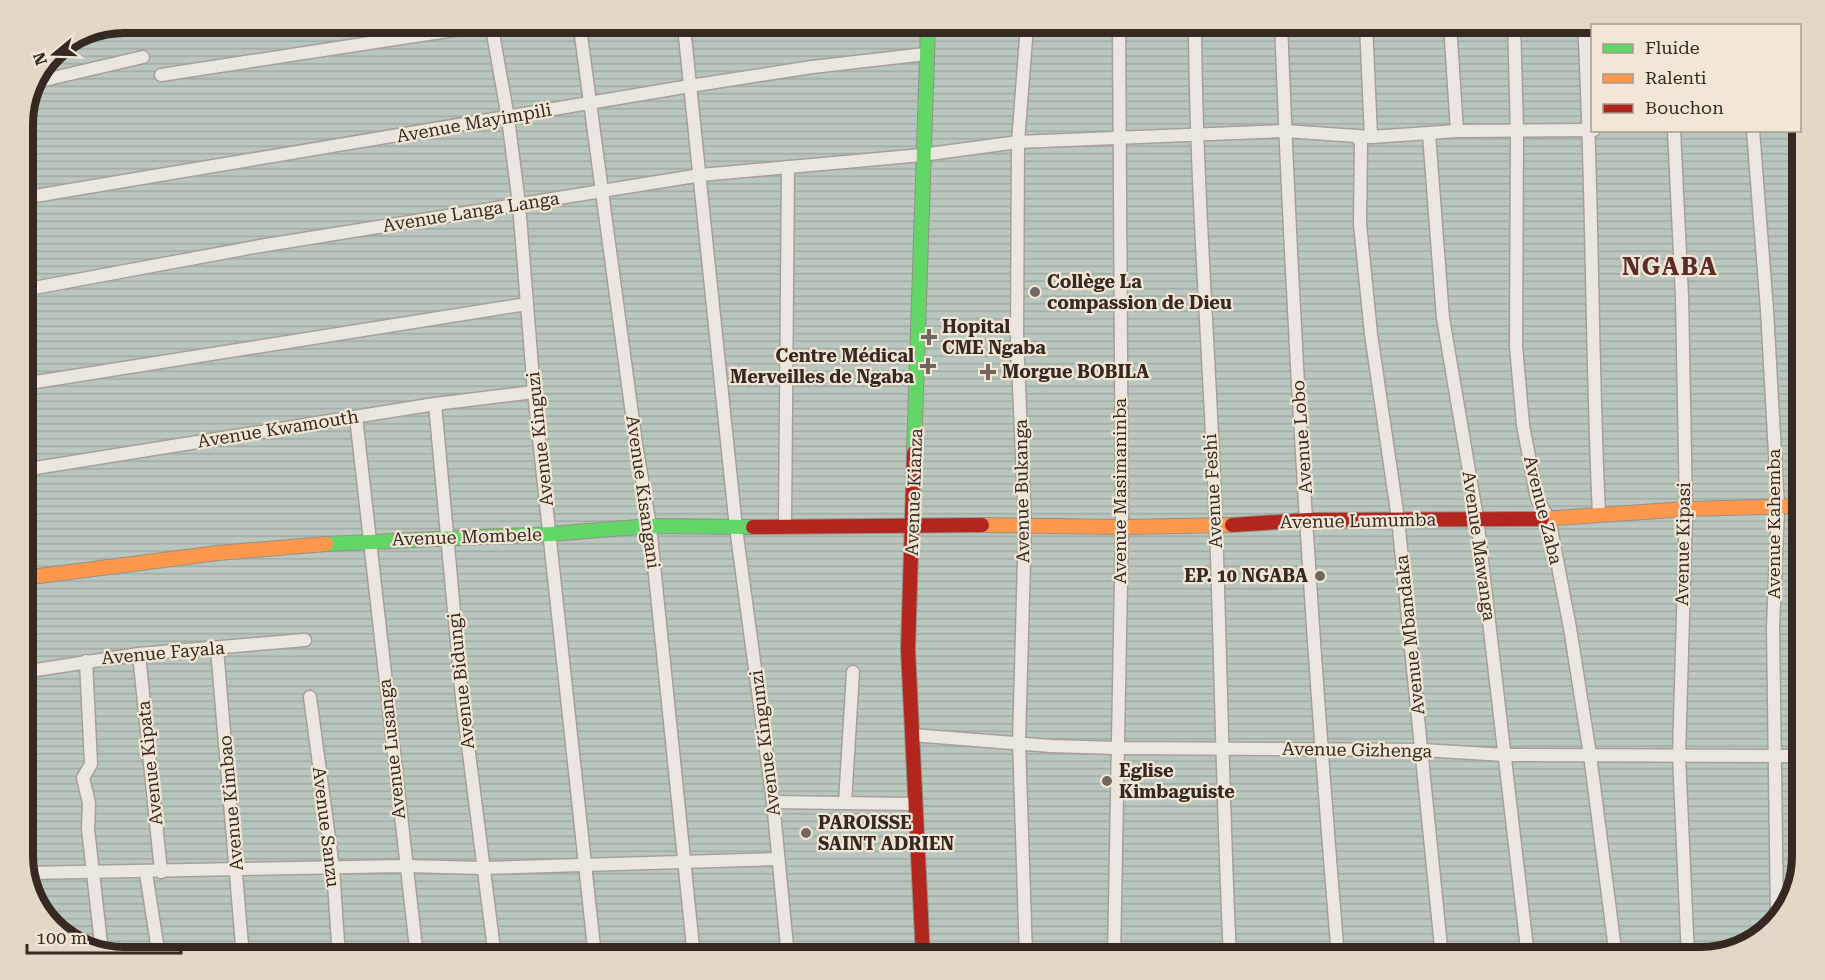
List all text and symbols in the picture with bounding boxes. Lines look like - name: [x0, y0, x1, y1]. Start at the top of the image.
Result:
- north arrow: [24, 24, 84, 84]
- legend: [1591, 24, 1801, 132]
- text: Fluide: [1645, 37, 1700, 58]
- text: N: [29, 50, 51, 68]
- text: Ralenti: [1645, 67, 1707, 88]
- text: Bouchon: [1645, 97, 1724, 118]
- street label: Avenue Mayimpili: [395, 98, 553, 146]
- street label: Avenue Langa Langa: [381, 187, 561, 236]
- district label: NGABA: [1622, 253, 1718, 281]
- place label: Collège La compassion de Dieu: [1047, 271, 1232, 313]
- marker: Collège La compassion de Dieu: [1028, 285, 1042, 299]
- place label: Hopital CME Ngaba: [942, 316, 1046, 358]
- marker: Hopital CME Ngaba: [920, 328, 938, 346]
- place label: Centre Médical Merveilles de Ngaba: [730, 345, 914, 387]
- marker: Centre Médical Merveilles de Ngaba: [919, 357, 937, 375]
- place label: Morgue BOBILA: [1002, 361, 1149, 382]
- marker: Morgue BOBILA: [979, 363, 997, 381]
- street label: Avenue Kinguzi: [522, 370, 557, 507]
- street label: Avenue Lobo: [1287, 379, 1316, 495]
- street label: Avenue Masimaninba: [1109, 398, 1130, 584]
- street label: Avenue Kwamouth: [196, 405, 360, 452]
- street label: Avenue Kisangani: [622, 414, 665, 570]
- street label: Avenue Bukanga: [1010, 419, 1033, 563]
- street label: Avenue Kianza: [901, 428, 926, 556]
- street label: Avenue Feshi: [1199, 433, 1226, 549]
- street label: Avenue Kahemba: [1763, 448, 1784, 599]
- street label: Avenue Zaba: [1520, 453, 1567, 567]
- street label: Avenue Mawanga: [1459, 470, 1500, 622]
- street label: Avenue Kipasi: [1671, 482, 1694, 606]
- street label: Avenue Lumumba: [1280, 509, 1437, 532]
- street label: Avenue Mombele: [392, 523, 542, 550]
- street label: Avenue Mbandaka: [1391, 554, 1428, 716]
- place label: EP. 10 NGABA: [1184, 565, 1308, 586]
- marker: EP. 10 NGABA: [1313, 569, 1327, 583]
- street label: Avenue Bidungi: [443, 611, 478, 750]
- street label: Avenue Fayala: [100, 637, 226, 668]
- street label: Avenue Kingunzi: [745, 669, 784, 817]
- street label: Avenue Lusanga: [374, 678, 409, 820]
- street label: Avenue Kipata: [132, 699, 167, 827]
- street label: Avenue Kimbao: [214, 734, 247, 872]
- street label: Avenue Gizhenga: [1282, 738, 1432, 761]
- place label: Eglise Kimbaguiste: [1119, 760, 1235, 802]
- street label: Avenue Sanzu: [309, 765, 344, 888]
- marker: Eglise Kimbaguiste: [1100, 774, 1114, 788]
- place label: PAROISSE SAINT ADRIEN: [818, 812, 954, 854]
- marker: PAROISSE SAINT ADRIEN: [799, 826, 813, 840]
- scale bar: [27, 917, 182, 955]
- text: 100 m: [36, 927, 87, 948]

